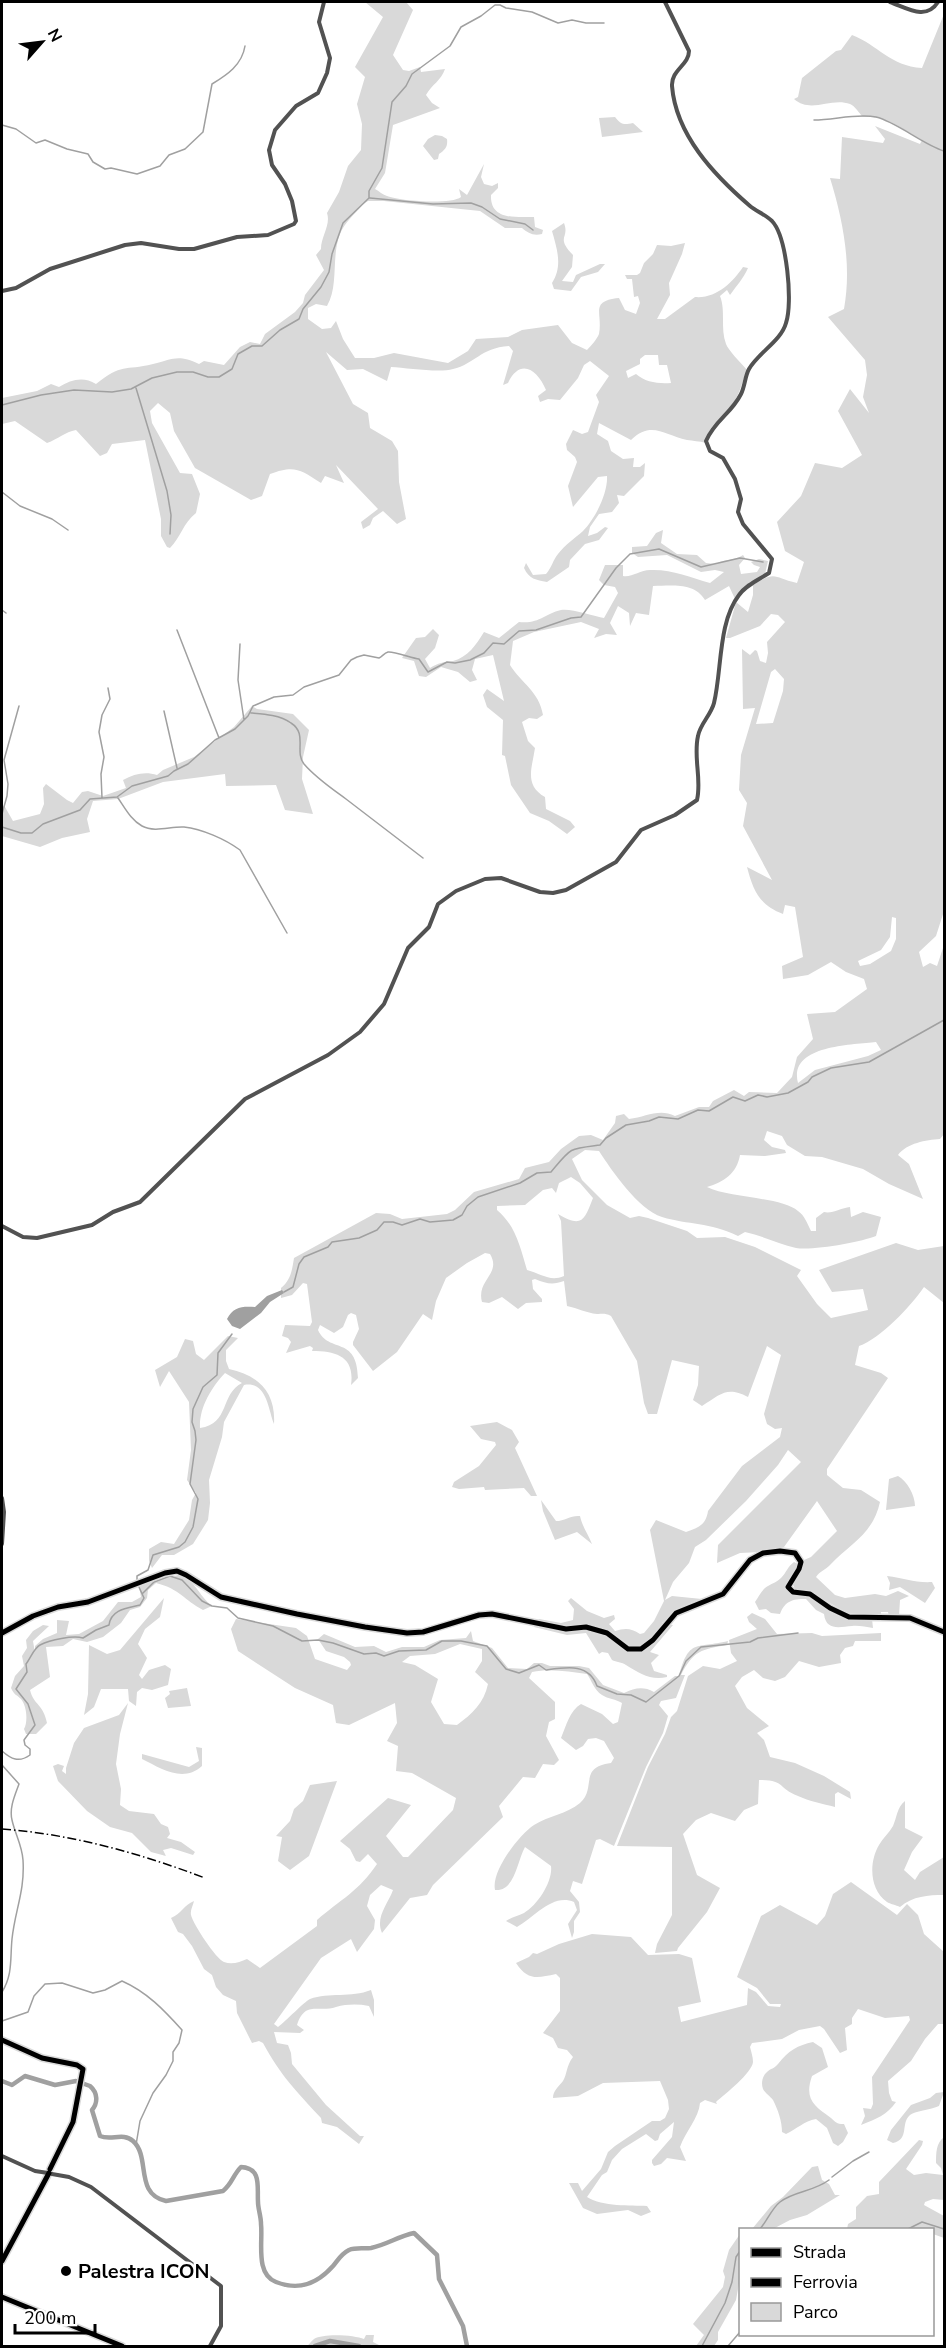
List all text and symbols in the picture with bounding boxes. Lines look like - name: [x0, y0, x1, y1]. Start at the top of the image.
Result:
- north arrow: [12, 12, 72, 72]
- text: N: [42, 25, 67, 46]
- legend: [739, 2228, 934, 2336]
- text: Strada: [793, 2240, 846, 2264]
- place label: Palestra ICON: [78, 2258, 209, 2285]
- marker: Palestra ICON: [59, 2264, 73, 2278]
- text: Ferrovia: [793, 2270, 858, 2294]
- scale bar: [15, 2297, 94, 2335]
- text: Parco: [793, 2300, 838, 2324]
- text: 200 m: [24, 2306, 76, 2330]

